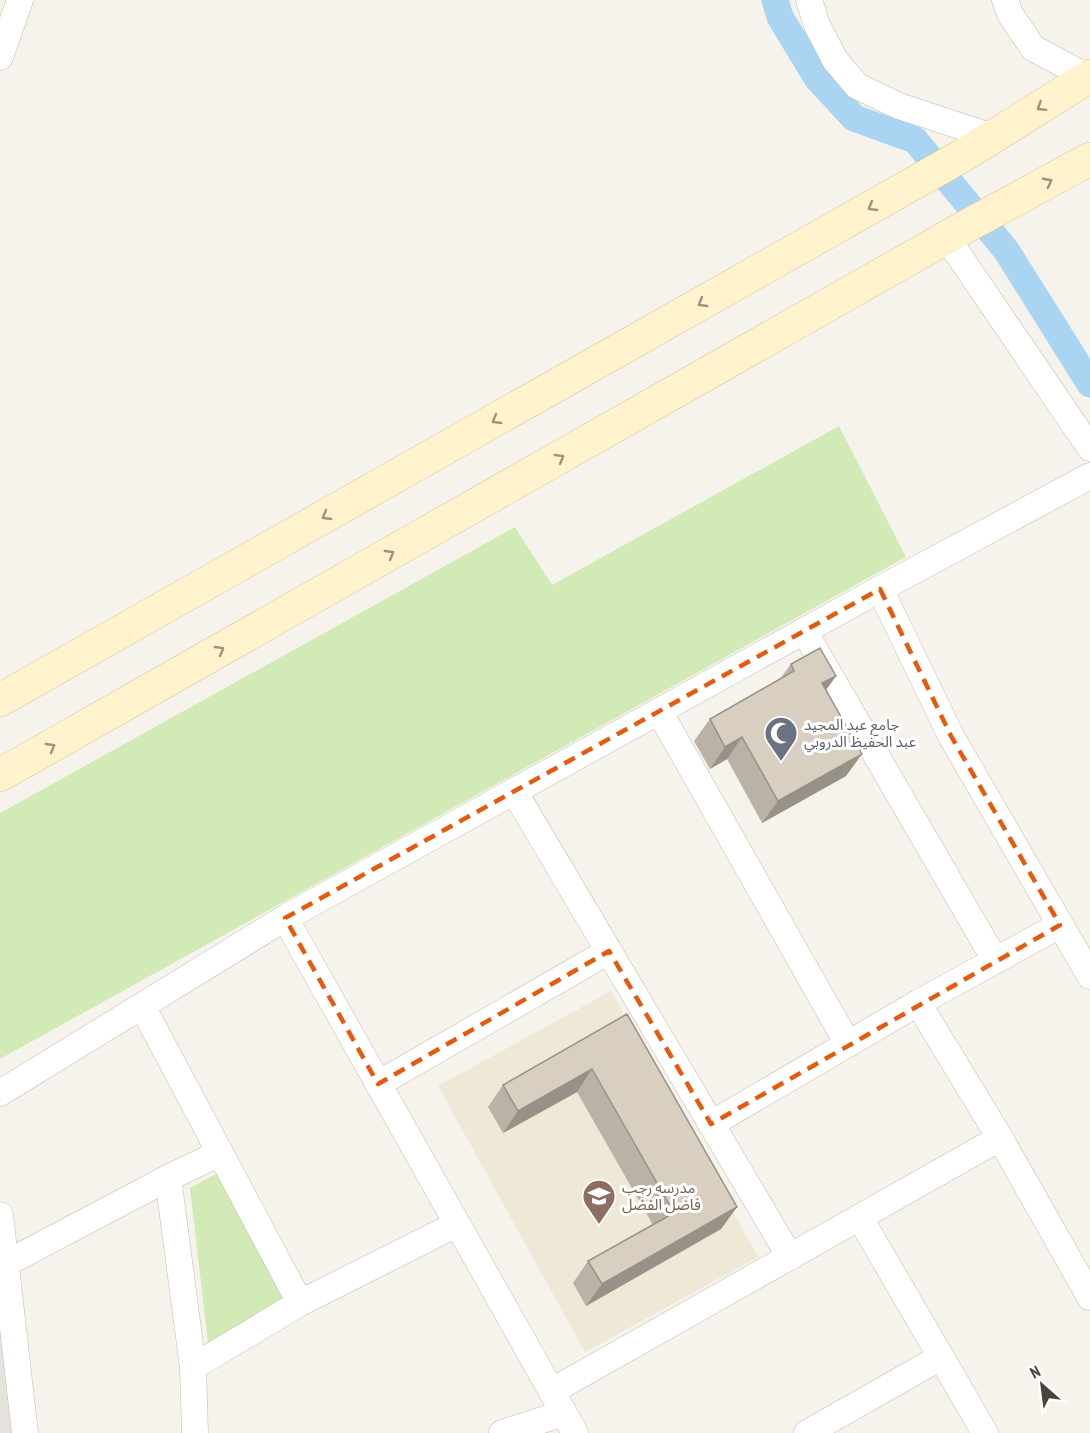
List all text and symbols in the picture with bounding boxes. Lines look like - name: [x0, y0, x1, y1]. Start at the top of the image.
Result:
- one-way arrow: [1036, 99, 1047, 110]
- one-way arrow: [1041, 178, 1052, 189]
- one-way arrow: [868, 200, 878, 211]
- one-way arrow: [698, 296, 708, 307]
- one-way arrow: [492, 412, 502, 424]
- one-way arrow: [554, 454, 564, 465]
- one-way arrow: [322, 508, 332, 520]
- one-way arrow: [384, 550, 394, 561]
- one-way arrow: [214, 646, 225, 657]
- mosque icon: جامع عبد المجيد عبد الحفيظ الدروبي: [763, 715, 799, 762]
- place label: جامع عبد المجيد عبد الحفيظ الدروبي: [804, 715, 917, 753]
- one-way arrow: [45, 742, 55, 754]
- school or university icon: مدرسه رجب فاضل الفضل: [581, 1178, 617, 1225]
- place label: مدرسه رجب فاضل الفضل: [622, 1178, 701, 1214]
- north arrow: [1012, 1355, 1072, 1415]
- text: N: [1026, 1361, 1043, 1383]

